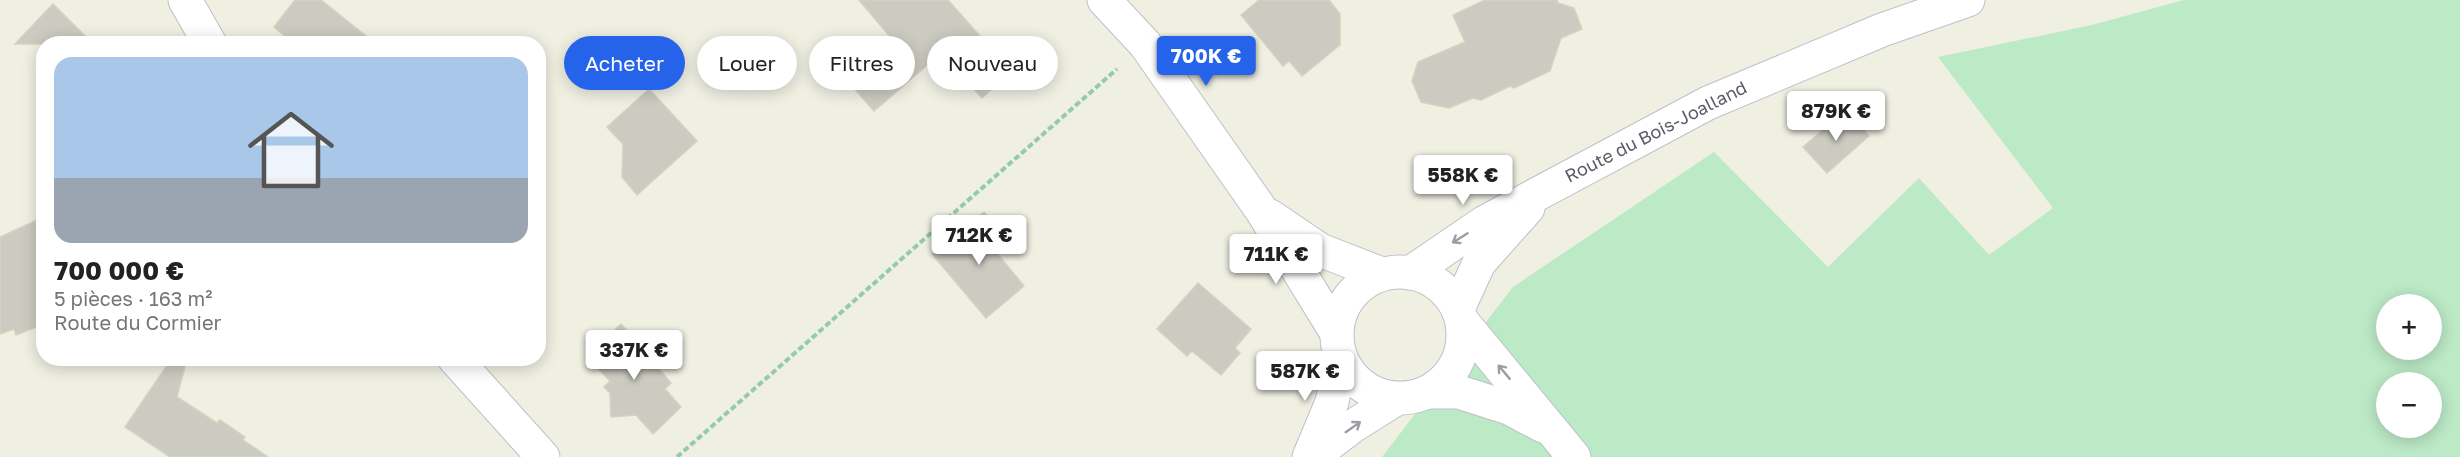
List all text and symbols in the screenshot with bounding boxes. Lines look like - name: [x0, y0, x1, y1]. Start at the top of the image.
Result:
- chip: Acheter: [564, 36, 685, 90]
- chip: Louer: [697, 36, 797, 90]
- chip: Filtres: [809, 36, 915, 90]
- chip: Nouveau: [927, 36, 1058, 90]
- pin: 700K €: [1157, 36, 1255, 87]
- text: 700K €: [1171, 43, 1241, 67]
- street label: Route du Bois-Joalland: [1561, 76, 1750, 187]
- pin: 879K €: [1787, 91, 1885, 142]
- icon: home: [237, 96, 345, 204]
- text: 879K €: [1801, 98, 1871, 122]
- pin: 558K €: [1414, 155, 1512, 206]
- text: 558K €: [1428, 162, 1498, 186]
- pin: 712K €: [930, 215, 1028, 266]
- text: 712K €: [946, 222, 1013, 246]
- one-way arrow: [1452, 232, 1469, 244]
- pin: 711K €: [1227, 234, 1325, 285]
- text: 711K €: [1243, 241, 1309, 265]
- text: 700 000 €: [54, 255, 184, 286]
- text: 5 pièces · 163 m²: [54, 286, 212, 310]
- map controls: [2376, 294, 2442, 438]
- button: +: [2376, 294, 2442, 360]
- text: Route du Cormier: [54, 310, 221, 334]
- pin: 337K €: [585, 330, 683, 381]
- text: 337K €: [600, 337, 668, 361]
- pin: 587K €: [1256, 351, 1354, 402]
- text: 587K €: [1270, 358, 1340, 382]
- one-way arrow: [1498, 364, 1511, 380]
- button: −: [2376, 372, 2442, 438]
- one-way arrow: [1345, 421, 1361, 433]

